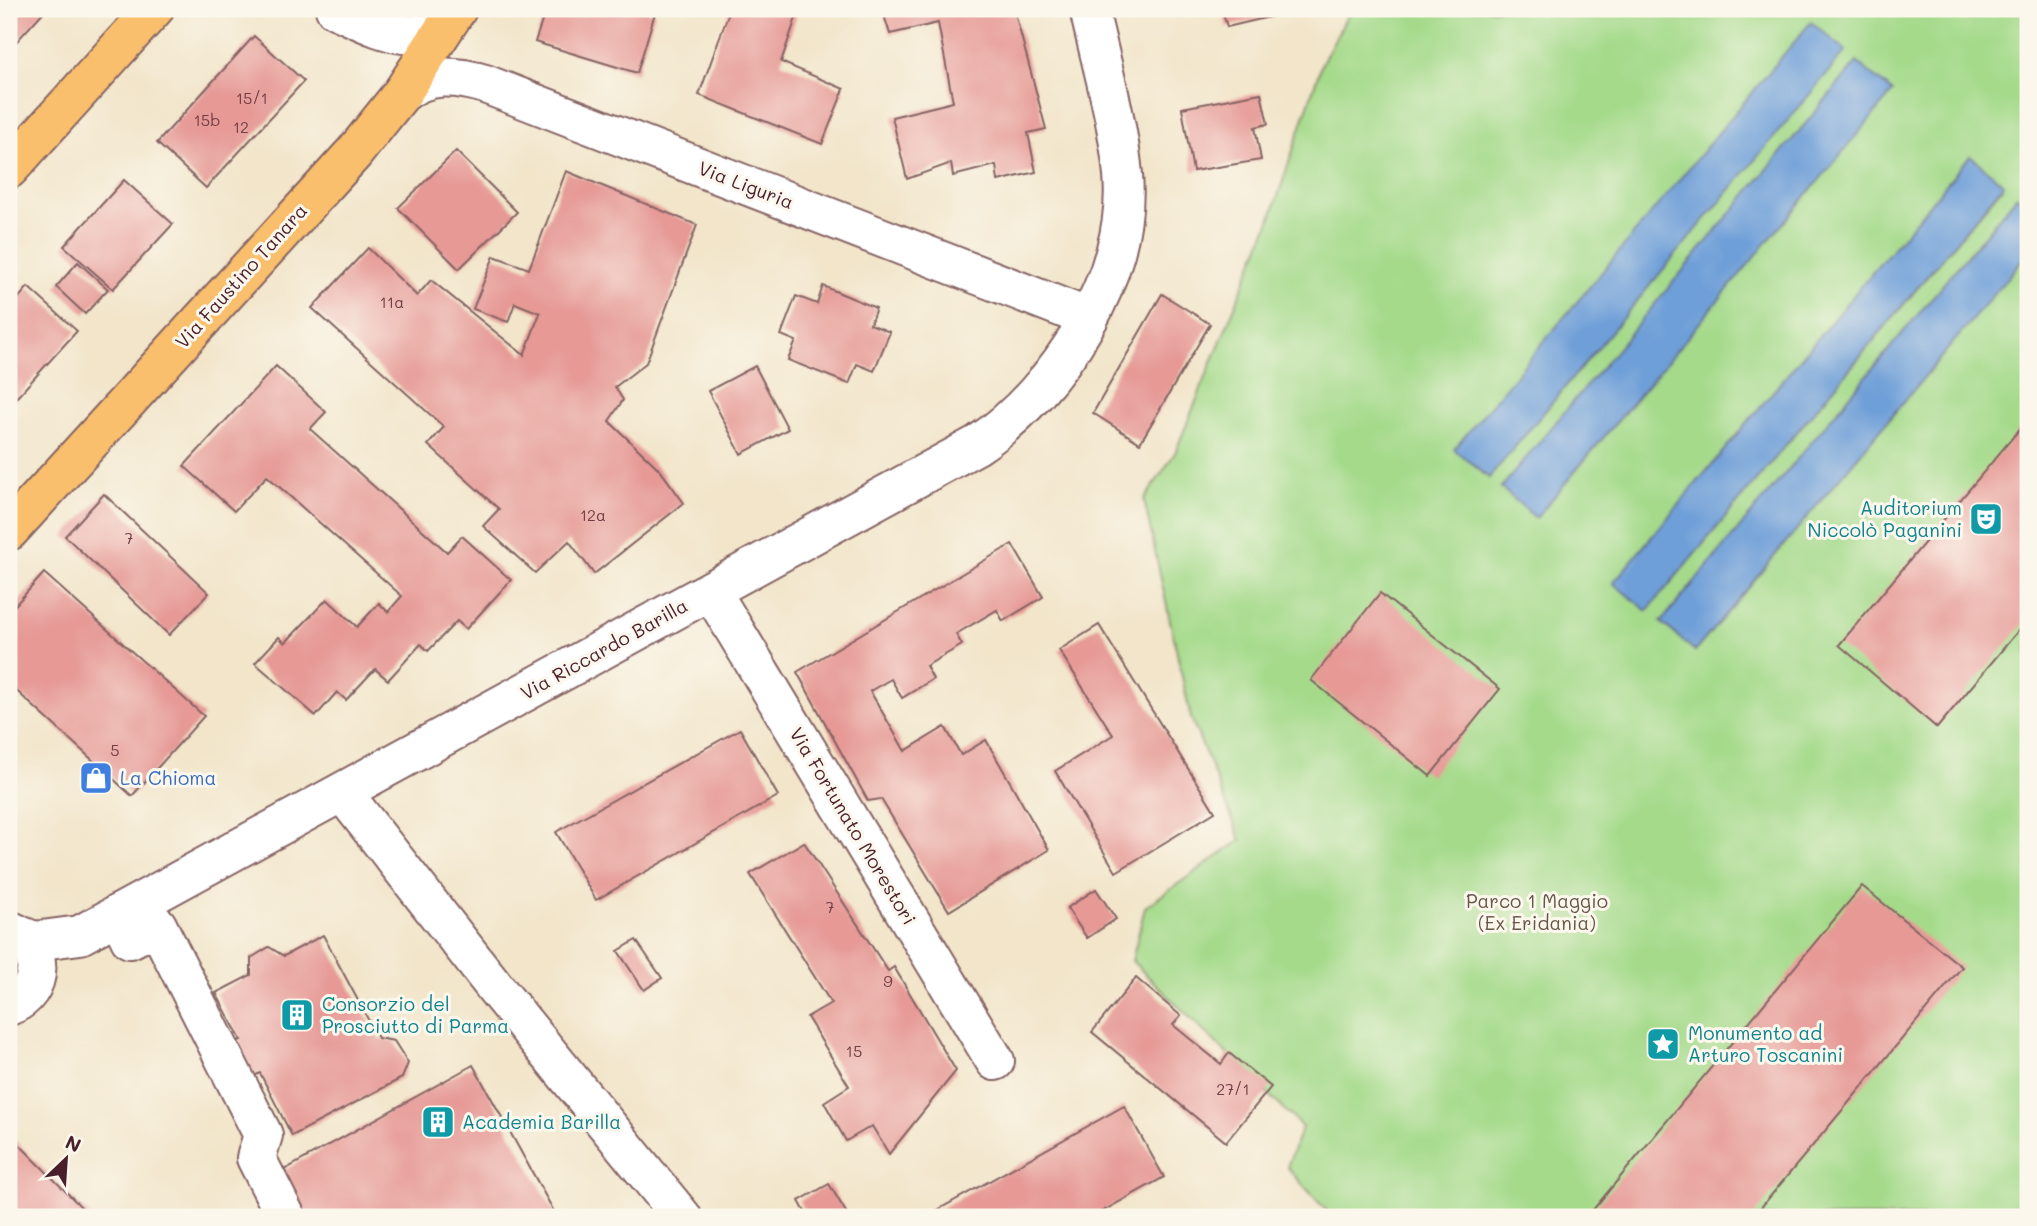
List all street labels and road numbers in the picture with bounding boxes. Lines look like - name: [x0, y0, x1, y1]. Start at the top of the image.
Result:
- street label: Via Liguria: [695, 155, 798, 214]
- street label: Via Faustino Tanara: [169, 198, 312, 353]
- street label: Via Riccardo Barilla: [516, 592, 692, 705]
- street label: Via Fortunato Morestori: [784, 722, 922, 929]

